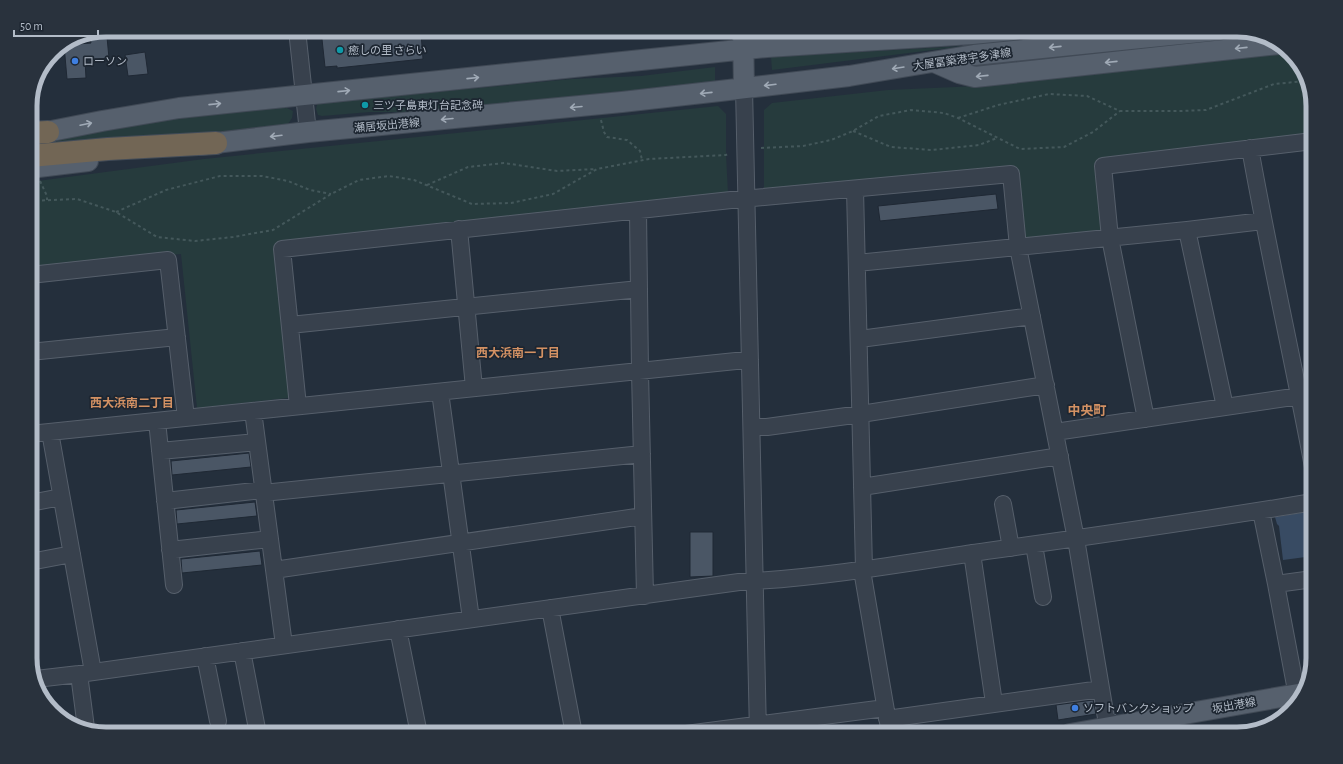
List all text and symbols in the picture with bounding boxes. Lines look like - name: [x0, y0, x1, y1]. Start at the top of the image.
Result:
- scale bar: [14, 12, 98, 38]
- text: 50 m: [20, 20, 43, 32]
- one-way arrow: [1049, 43, 1062, 51]
- place label: 癒しの里 さらい: [348, 44, 427, 56]
- marker: 癒しの里 さらい: [335, 45, 345, 55]
- one-way arrow: [1235, 45, 1248, 52]
- street label: 大屋冨築港宇多津線: [912, 46, 1012, 72]
- marker: ローソン: [70, 56, 80, 66]
- place label: ローソン: [83, 56, 127, 67]
- one-way arrow: [1105, 59, 1118, 66]
- one-way arrow: [892, 64, 905, 72]
- one-way arrow: [976, 72, 989, 80]
- one-way arrow: [466, 74, 479, 81]
- one-way arrow: [764, 81, 777, 89]
- one-way arrow: [337, 87, 350, 95]
- one-way arrow: [700, 89, 713, 97]
- place label: 三ツ子島東灯台記念碑: [373, 99, 483, 111]
- marker: 三ツ子島東灯台記念碑: [360, 100, 370, 110]
- one-way arrow: [208, 101, 221, 108]
- one-way arrow: [570, 103, 583, 110]
- one-way arrow: [441, 115, 454, 123]
- street label: 瀬居坂出港線: [354, 116, 420, 134]
- one-way arrow: [79, 119, 92, 127]
- one-way arrow: [270, 132, 283, 140]
- district label: 西大浜南一丁目: [476, 346, 560, 359]
- district label: 西大浜南二丁目: [90, 396, 174, 409]
- district label: 中央町: [1067, 404, 1107, 418]
- street label: 坂出港線: [1211, 695, 1257, 715]
- place label: ソフトバンクショップ: [1083, 702, 1194, 714]
- marker: ソフトバンクショップ: [1070, 703, 1080, 713]

